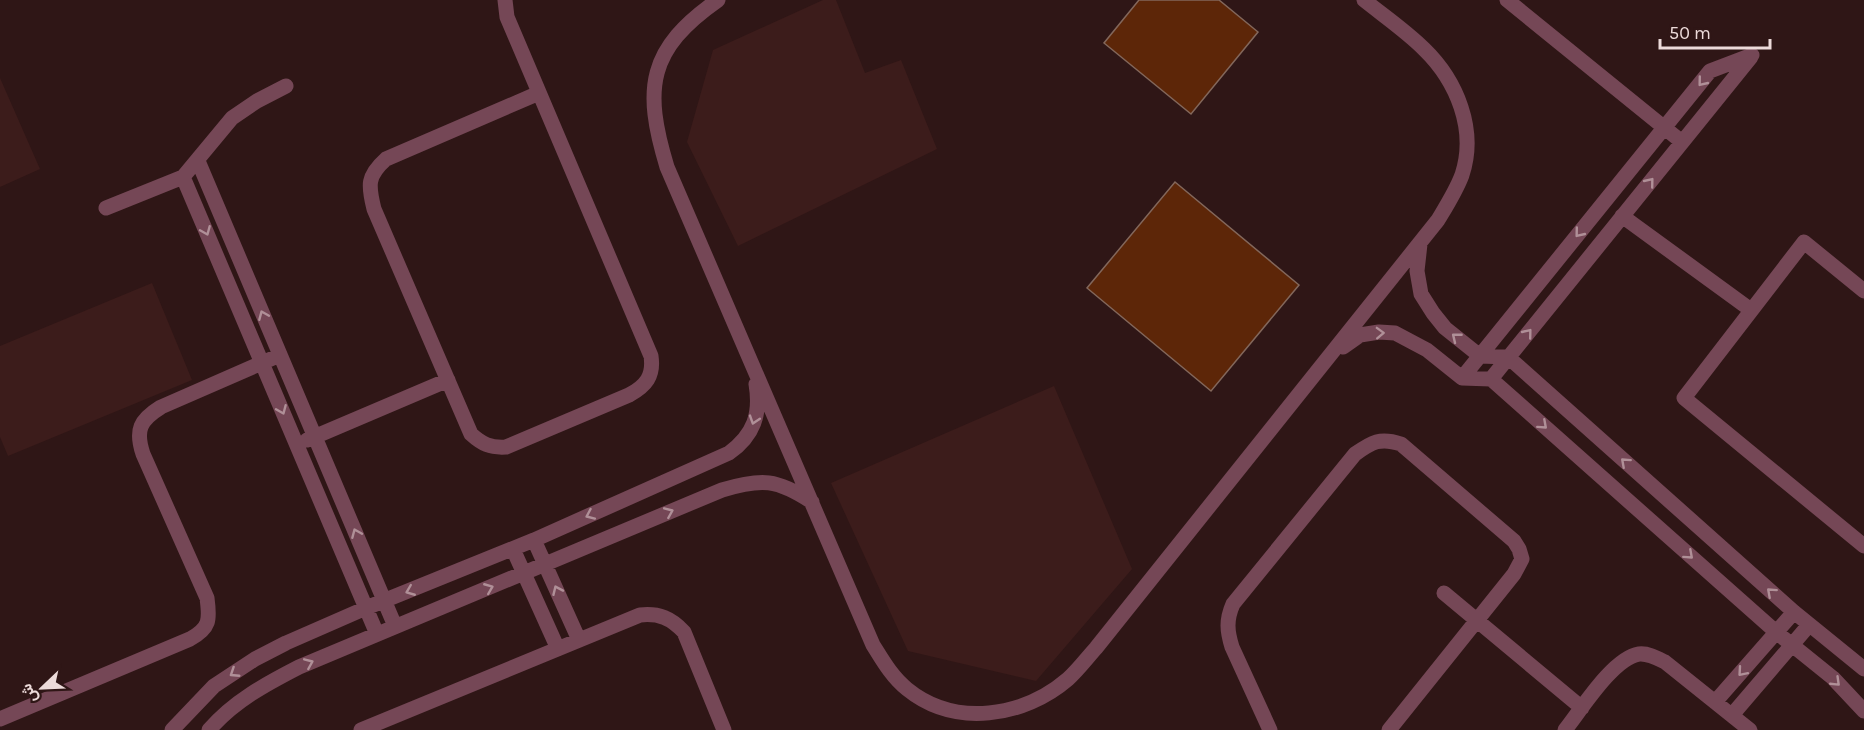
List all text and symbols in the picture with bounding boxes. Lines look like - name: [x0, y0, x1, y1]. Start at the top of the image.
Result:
- scale bar: [1660, 12, 1770, 50]
- text: 50 m: [1669, 22, 1711, 44]
- one-way arrow: [1698, 75, 1709, 86]
- one-way arrow: [1643, 178, 1654, 189]
- one-way arrow: [199, 224, 211, 235]
- one-way arrow: [1576, 226, 1587, 237]
- one-way arrow: [258, 311, 270, 322]
- one-way arrow: [1375, 327, 1384, 339]
- one-way arrow: [1520, 329, 1531, 340]
- one-way arrow: [1452, 333, 1463, 344]
- one-way arrow: [275, 404, 287, 415]
- one-way arrow: [749, 414, 761, 425]
- one-way arrow: [1536, 418, 1547, 429]
- one-way arrow: [1621, 458, 1632, 469]
- one-way arrow: [662, 507, 673, 519]
- one-way arrow: [585, 508, 596, 520]
- one-way arrow: [351, 529, 363, 540]
- one-way arrow: [1682, 548, 1693, 559]
- one-way arrow: [405, 583, 416, 596]
- one-way arrow: [483, 583, 494, 595]
- one-way arrow: [552, 585, 564, 596]
- one-way arrow: [1767, 588, 1777, 599]
- north arrow: [12, 658, 72, 718]
- one-way arrow: [303, 658, 314, 670]
- one-way arrow: [1738, 665, 1749, 676]
- one-way arrow: [229, 666, 240, 677]
- one-way arrow: [1830, 675, 1840, 686]
- text: ش: [16, 681, 41, 706]

